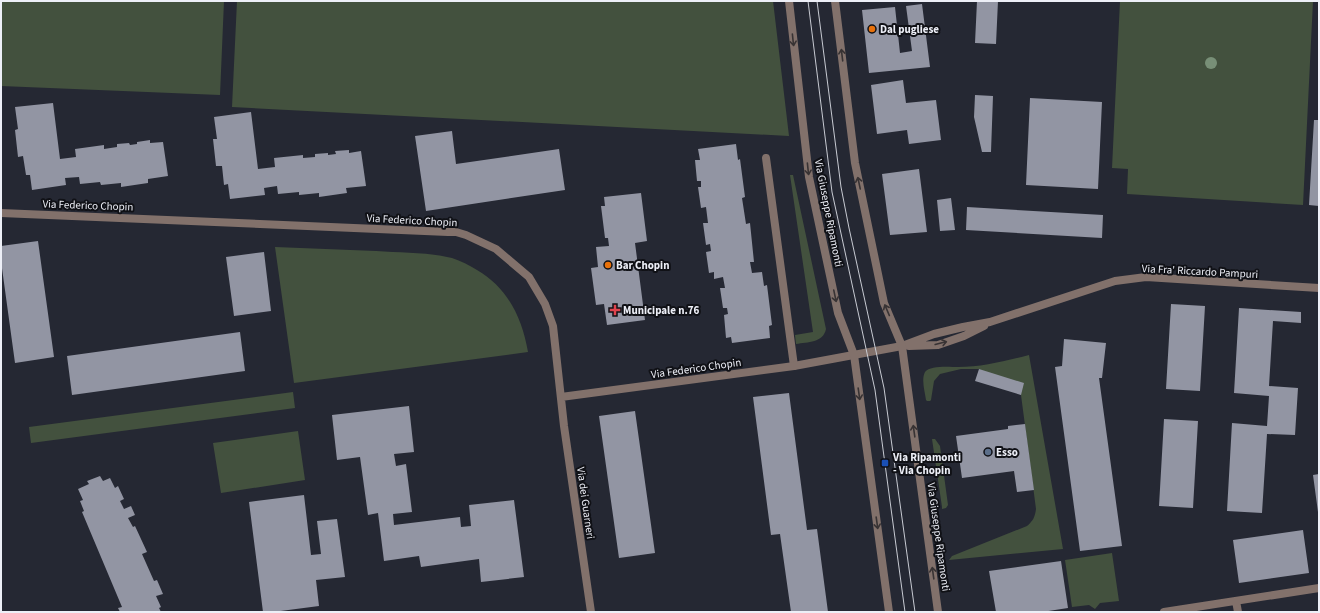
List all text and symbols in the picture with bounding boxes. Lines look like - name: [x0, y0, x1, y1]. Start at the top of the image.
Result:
- place label: Dal pugliese: [880, 22, 939, 37]
- marker: Dal pugliese: [867, 24, 877, 34]
- one-way arrow: [790, 33, 797, 46]
- one-way arrow: [838, 48, 845, 61]
- street label: Via Giuseppe Ripamonti: [811, 158, 846, 268]
- one-way arrow: [804, 162, 811, 175]
- one-way arrow: [855, 177, 863, 190]
- street label: Via Federico Chopin: [42, 196, 134, 215]
- street label: Via Federico Chopin: [366, 211, 458, 230]
- place label: Bar Chopin: [616, 258, 669, 273]
- marker: Bar Chopin: [603, 260, 613, 270]
- street label: Via Fra' Riccardo Pampuri: [1141, 261, 1259, 282]
- one-way arrow: [831, 289, 839, 302]
- place label: Municipale n.76: [623, 303, 700, 318]
- one-way arrow: [883, 304, 890, 316]
- marker: Municipale n.76: [610, 305, 620, 315]
- one-way arrow: [934, 339, 947, 347]
- street label: Via Federico Chopin: [650, 355, 742, 382]
- one-way arrow: [855, 387, 863, 400]
- one-way arrow: [910, 425, 918, 438]
- place label: Esso: [996, 445, 1018, 460]
- marker: Esso: [983, 447, 993, 457]
- place label: Via Ripamonti - Via Chopin: [892, 450, 961, 478]
- marker: Via Ripamonti - Via Chopin: [880, 458, 890, 468]
- street label: Via dei Guarneri: [573, 466, 598, 540]
- street label: Via Giuseppe Ripamonti: [923, 482, 954, 592]
- one-way arrow: [873, 516, 880, 529]
- one-way arrow: [929, 567, 937, 580]

